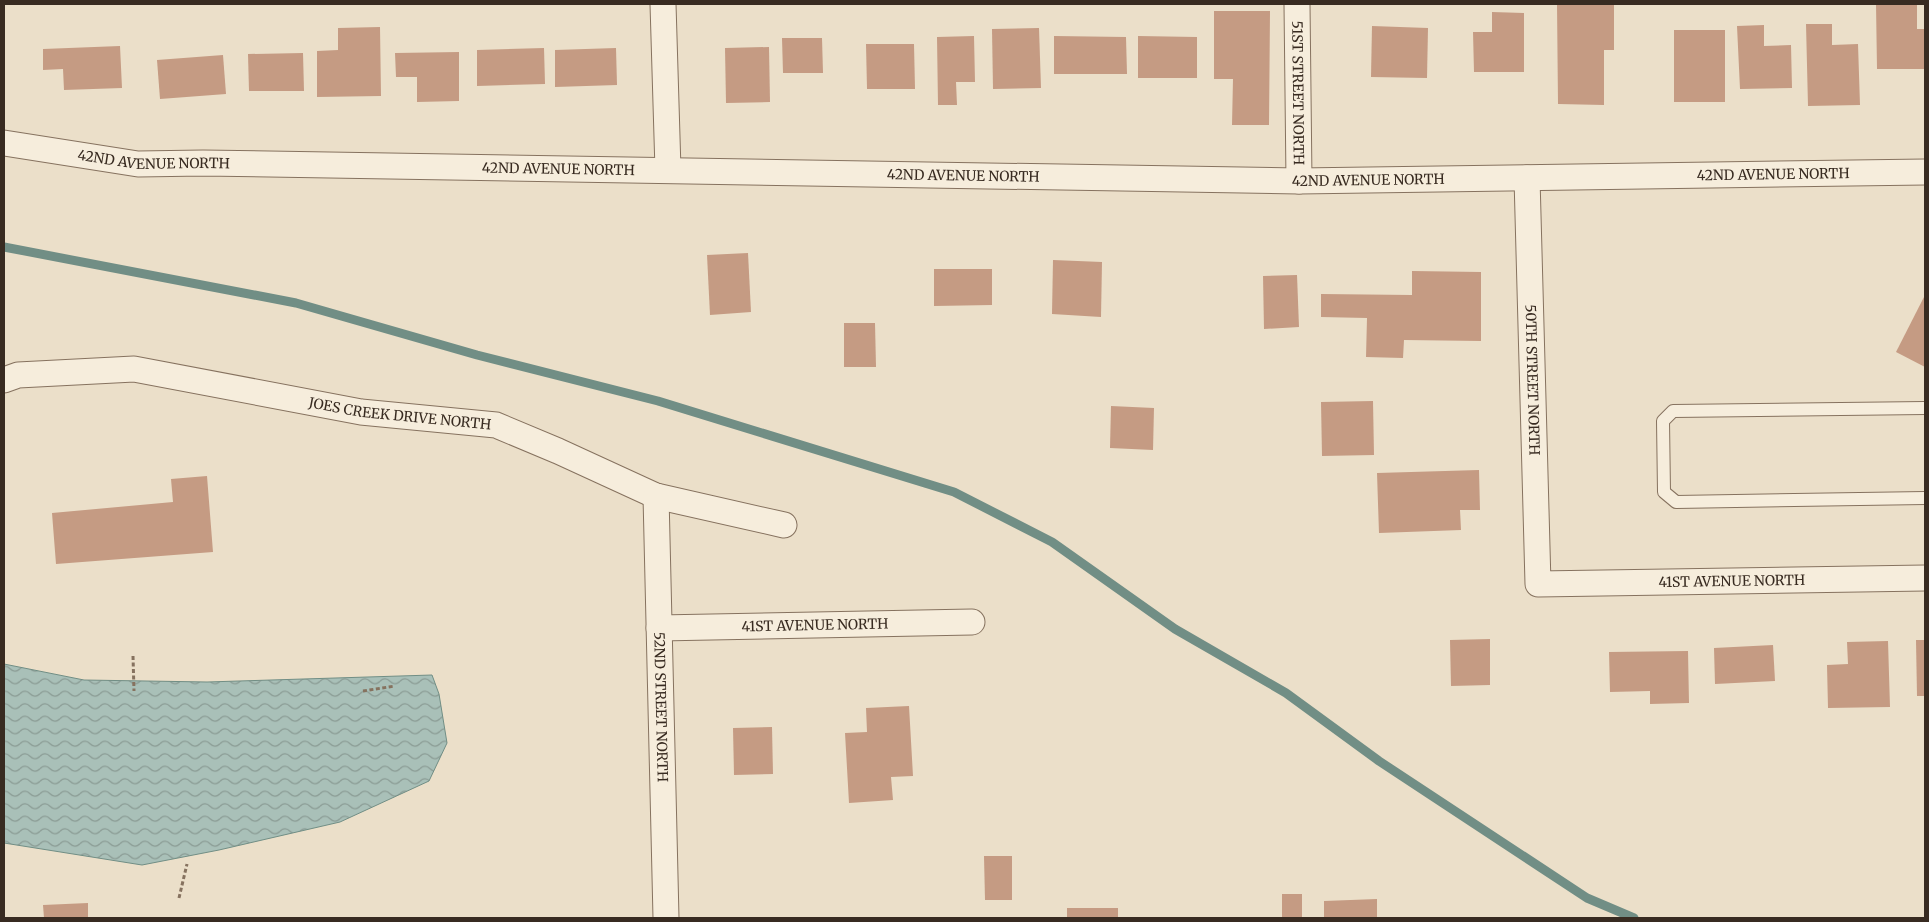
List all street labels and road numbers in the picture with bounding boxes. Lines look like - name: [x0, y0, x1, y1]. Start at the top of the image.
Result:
- street label: 51ST STREET NORTH: [1288, 21, 1308, 165]
- street label: 42ND AVENUE NORTH: [76, 146, 230, 173]
- street label: 42ND AVENUE NORTH: [482, 159, 635, 179]
- street label: 42ND AVENUE NORTH: [1697, 164, 1850, 184]
- street label: 42ND AVENUE NORTH: [887, 165, 1040, 186]
- street label: 42ND AVENUE NORTH: [1292, 170, 1445, 190]
- street label: 50TH STREET NORTH: [1521, 304, 1544, 456]
- street label: JOES CREEK DRIVE NORTH: [306, 393, 492, 434]
- street label: 41ST AVENUE NORTH: [1658, 571, 1805, 591]
- street label: 41ST AVENUE NORTH: [741, 615, 889, 635]
- street label: 52ND STREET NORTH: [650, 632, 672, 782]

